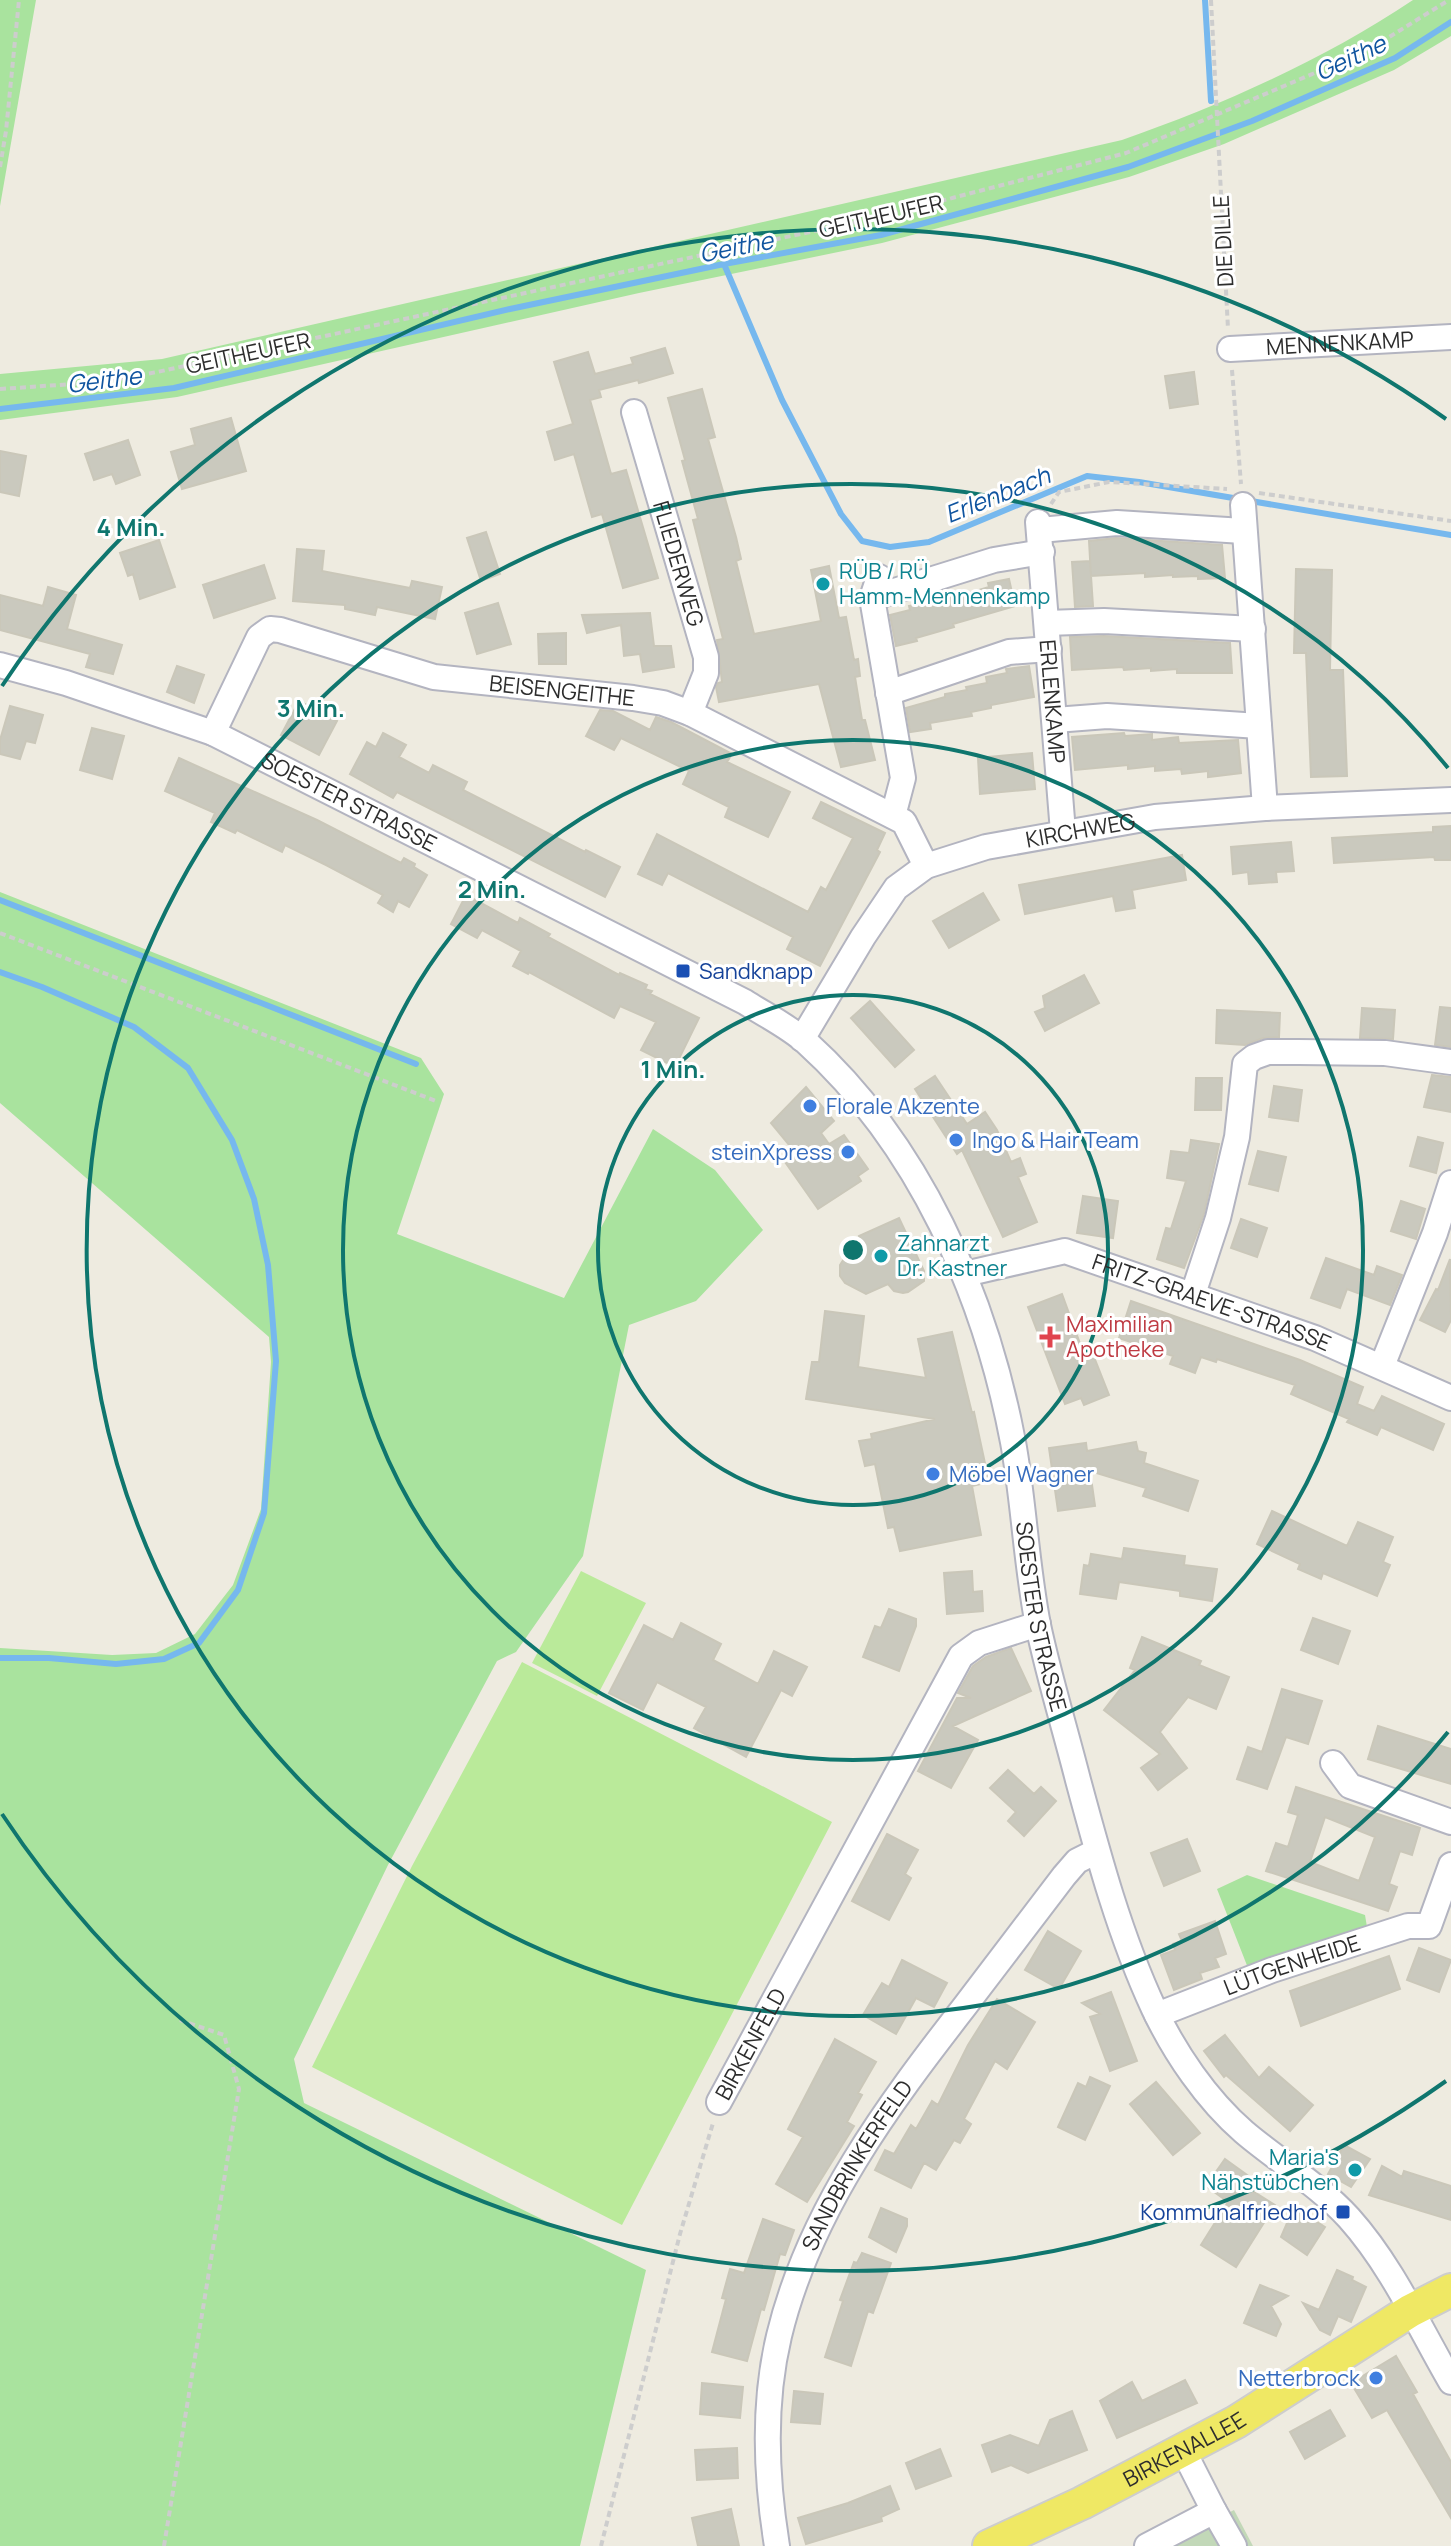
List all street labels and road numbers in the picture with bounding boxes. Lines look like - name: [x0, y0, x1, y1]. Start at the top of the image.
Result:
- street label: GEITHEUFER: [816, 187, 946, 245]
- street label: DIE DILLE: [1206, 194, 1240, 288]
- street label: MENNENKAMP: [1265, 324, 1414, 362]
- street label: GEITHEUFER: [183, 325, 313, 381]
- street label: FLIEDERWEG: [646, 497, 711, 630]
- street label: ERLENKAMP: [1033, 638, 1072, 764]
- street label: BEISENGEITHE: [488, 668, 636, 713]
- street label: SOESTER STRASSE: [256, 745, 442, 859]
- street label: KIRCHWEG: [1023, 806, 1138, 855]
- street label: FRITZ-GRAEVE-STRASSE: [1088, 1247, 1336, 1358]
- street label: SOESTER STRASSE: [1009, 1520, 1074, 1715]
- street label: LÜTGENHEIDE: [1219, 1927, 1364, 2003]
- street label: BIRKENFELD: [708, 1983, 793, 2105]
- street label: SANDBRINKERFELD: [795, 2074, 919, 2255]
- street label: BIRKENALLEE: [1118, 2405, 1252, 2494]

